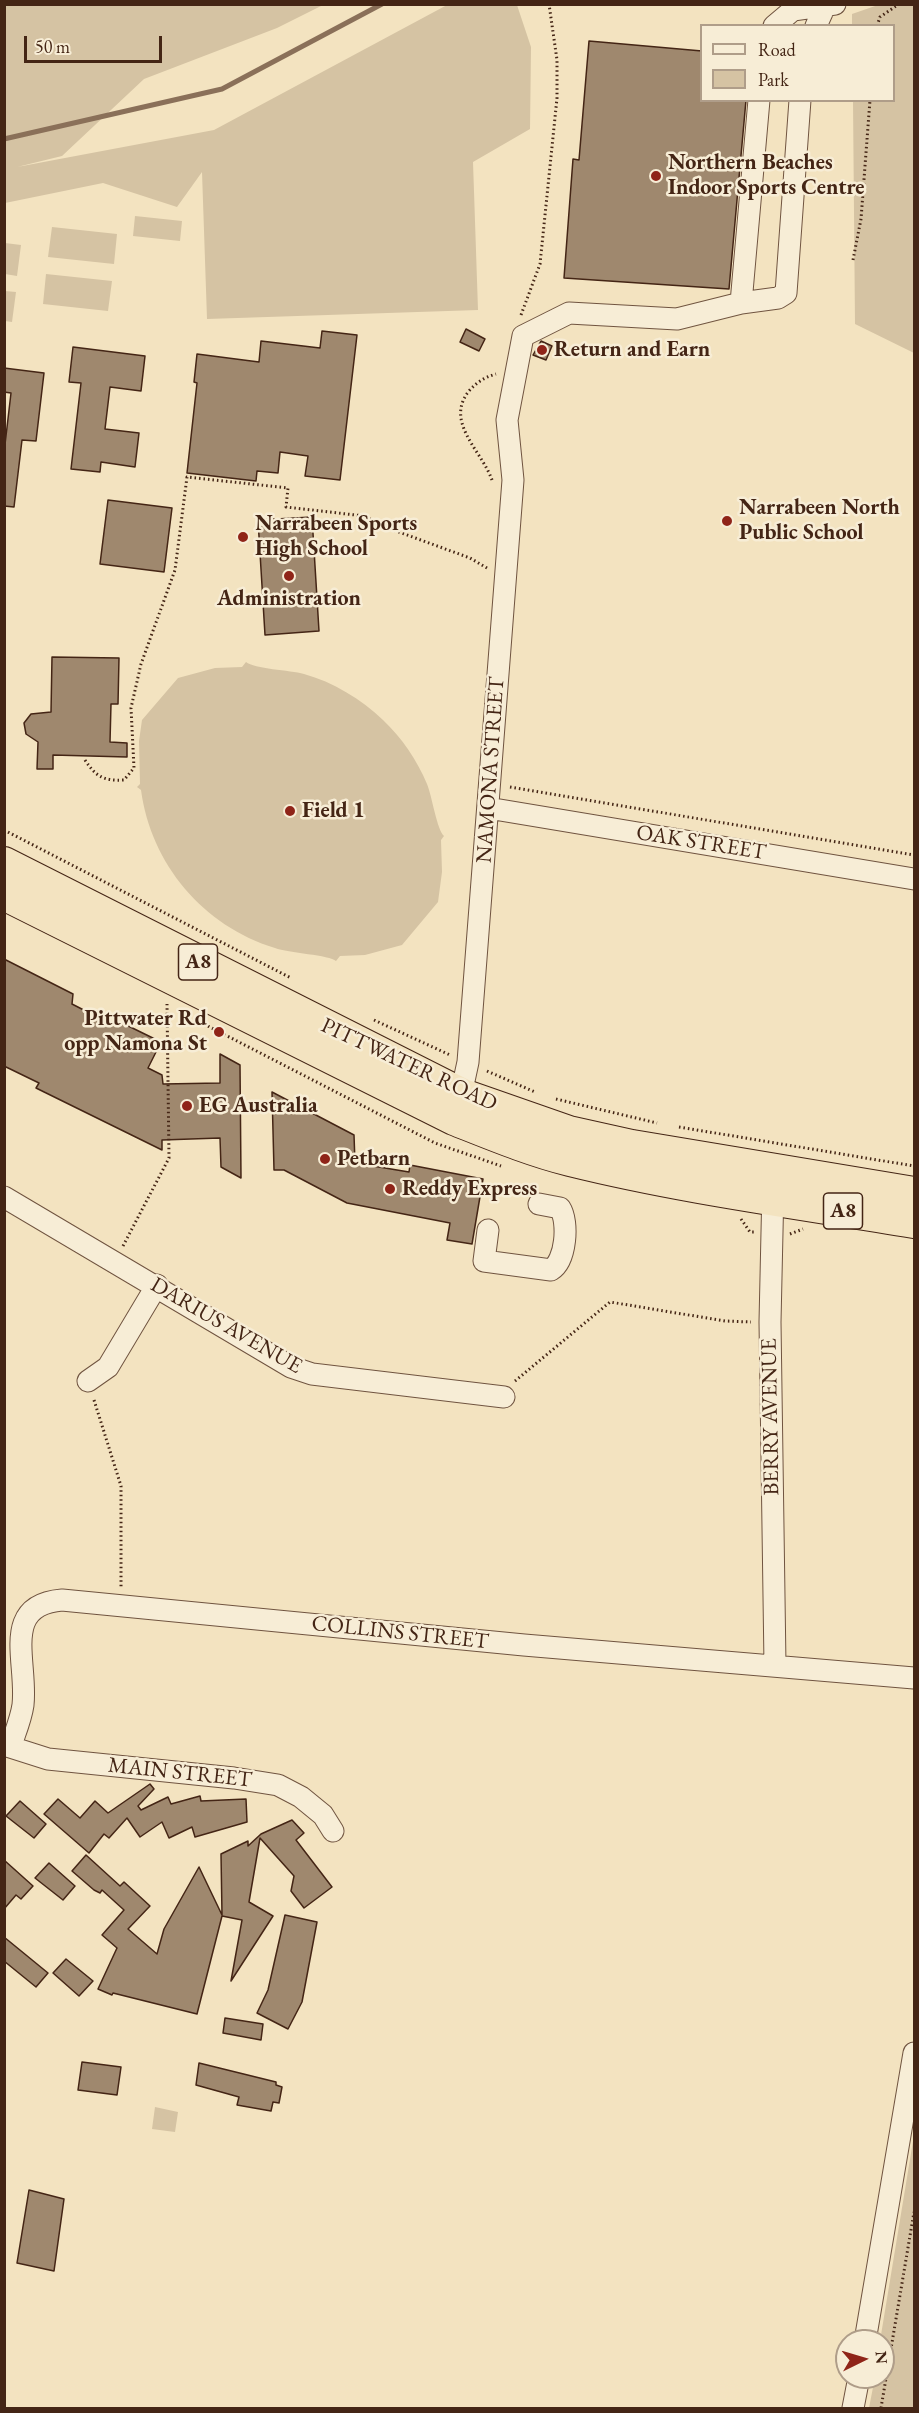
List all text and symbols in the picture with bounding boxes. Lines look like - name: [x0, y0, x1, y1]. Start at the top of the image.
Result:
- scale bar: [27, 24, 165, 62]
- legend: [700, 24, 895, 102]
- text: 50 m: [35, 35, 70, 58]
- text: Road: [758, 38, 796, 61]
- text: Park: [758, 68, 789, 91]
- place label: Northern Beaches Indoor Sports Centre: [668, 150, 864, 202]
- marker: Northern Beaches Indoor Sports Centre: [649, 169, 663, 183]
- place label: Return and Earn: [554, 337, 710, 363]
- marker: Return and Earn: [535, 343, 549, 357]
- place label: Narrabeen North Public School: [739, 495, 900, 546]
- place label: Narrabeen Sports High School: [255, 511, 417, 562]
- marker: Narrabeen North Public School: [720, 514, 734, 528]
- marker: Narrabeen Sports High School: [236, 530, 250, 544]
- marker: Administration: [282, 569, 296, 583]
- place label: Administration: [217, 586, 361, 612]
- street label: NAMONA STREET: [471, 676, 511, 864]
- place label: Field 1: [302, 798, 365, 824]
- marker: Field 1: [283, 804, 297, 818]
- street label: OAK STREET: [634, 820, 768, 866]
- road number: A8: [178, 944, 218, 980]
- place label: Pittwater Rd opp Namona St: [64, 1006, 207, 1058]
- street label: PITTWATER ROAD: [317, 1013, 501, 1117]
- marker: Pittwater Rd opp Namona St: [212, 1025, 226, 1039]
- place label: EG Australia: [199, 1093, 318, 1119]
- marker: EG Australia: [180, 1099, 194, 1113]
- place label: Petbarn: [337, 1146, 410, 1172]
- marker: Petbarn: [318, 1152, 332, 1166]
- place label: Reddy Express: [402, 1176, 537, 1202]
- marker: Reddy Express: [383, 1182, 397, 1196]
- road number: A8: [824, 1193, 862, 1229]
- street label: DARIUS AVENUE: [146, 1272, 306, 1380]
- street label: BERRY AVENUE: [756, 1338, 786, 1496]
- street label: COLLINS STREET: [310, 1611, 490, 1655]
- street label: MAIN STREET: [107, 1752, 253, 1794]
- north arrow: [835, 2329, 895, 2389]
- text: N: [870, 2350, 892, 2365]

